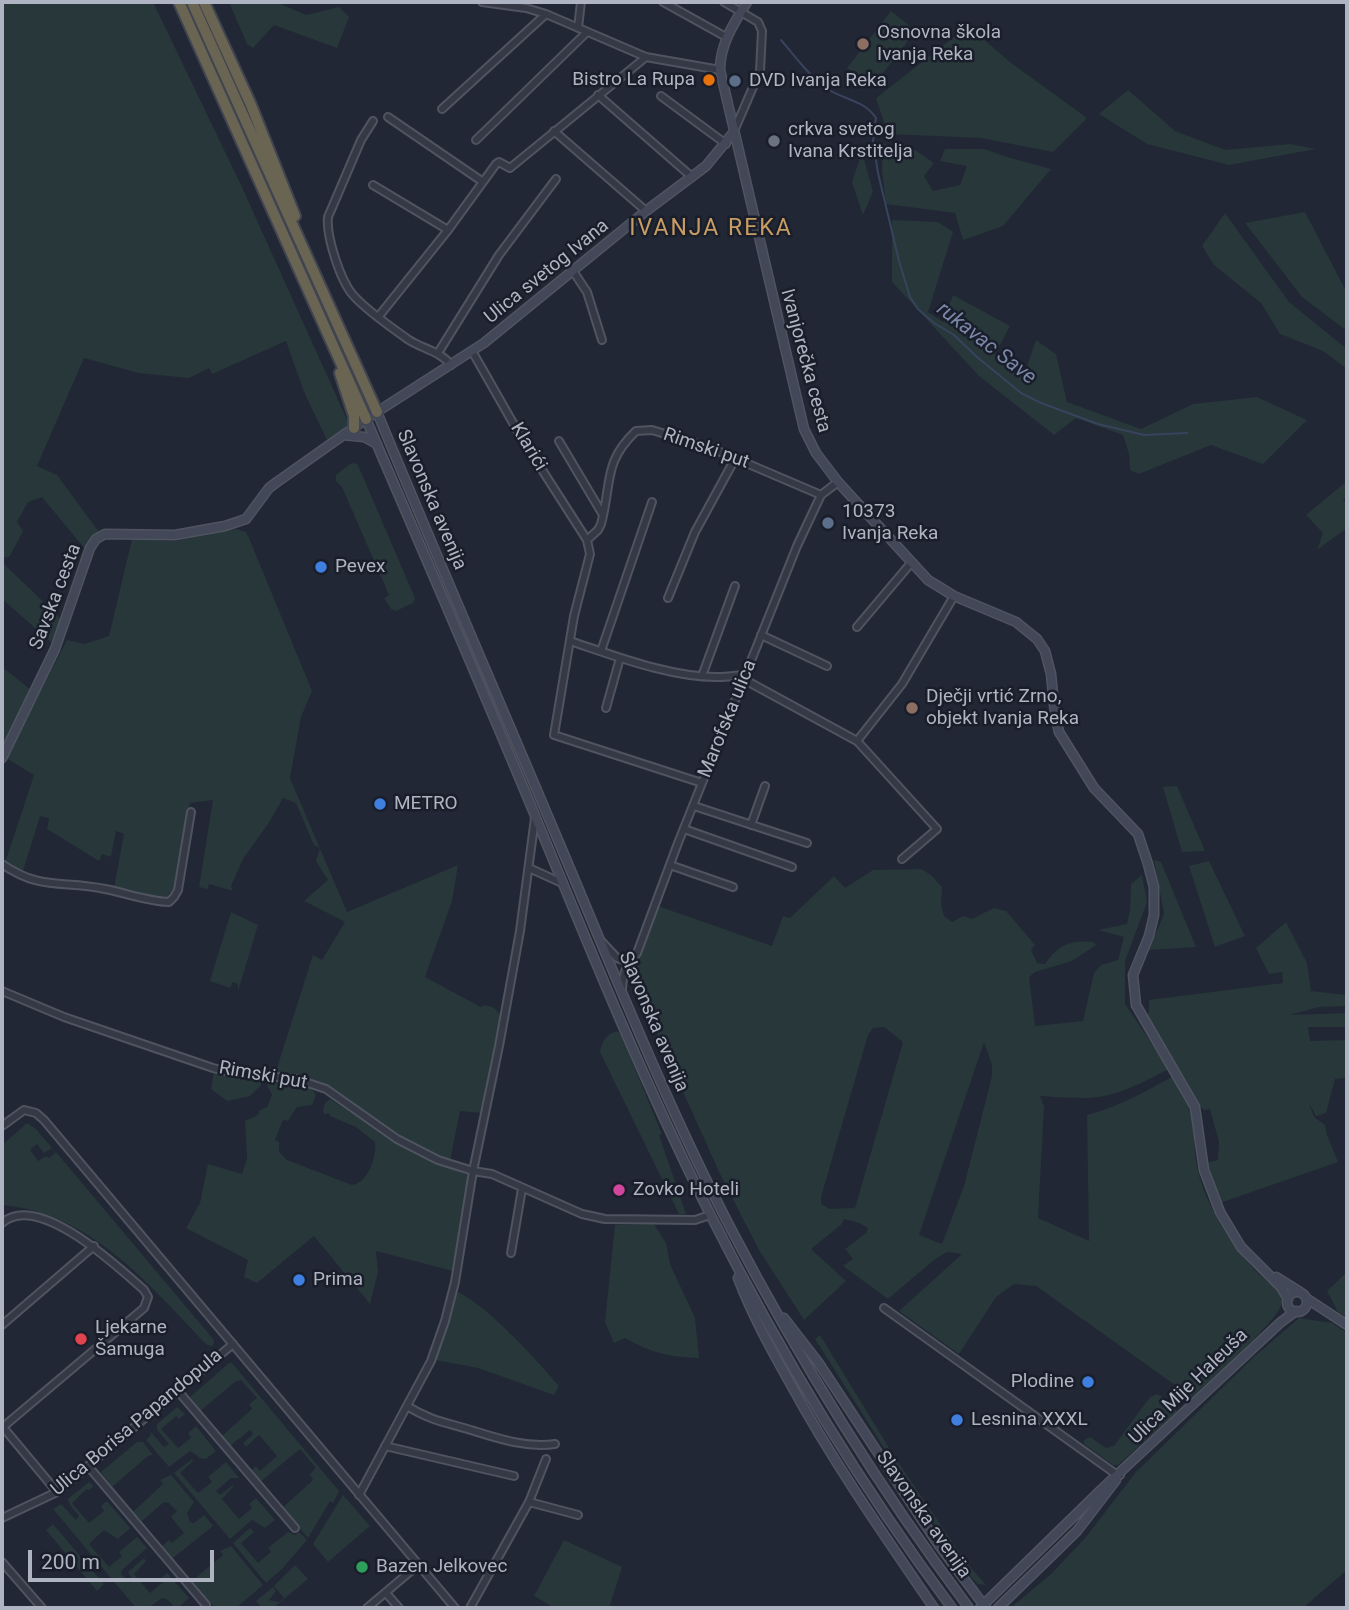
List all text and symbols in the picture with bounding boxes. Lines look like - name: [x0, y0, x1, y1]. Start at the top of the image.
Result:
- place label: Osnovna škola Ivanja Reka: [877, 22, 1001, 66]
- marker: Osnovna škola Ivanja Reka: [855, 36, 871, 52]
- place label: Bistro La Rupa: [572, 69, 695, 91]
- place label: DVD Ivanja Reka: [749, 70, 887, 92]
- marker: Bistro La Rupa: [701, 72, 717, 88]
- marker: DVD Ivanja Reka: [727, 73, 743, 89]
- place label: crkva svetog Ivana Krstitelja: [788, 119, 913, 163]
- marker: crkva svetog Ivana Krstitelja: [766, 133, 782, 149]
- street label: Ulica svetog Ivana: [480, 215, 614, 329]
- district label: IVANJA REKA: [631, 215, 791, 243]
- street label: Ivanjorečka cesta: [775, 287, 835, 435]
- water label: rukavac Save: [931, 297, 1041, 391]
- street label: Klarići: [505, 419, 551, 475]
- street label: Rimski put: [660, 424, 752, 474]
- street label: Slavonska avenija: [391, 426, 471, 574]
- place label: 10373 Ivanja Reka: [842, 501, 938, 545]
- marker: 10373 Ivanja Reka: [820, 515, 836, 531]
- street label: Savska cesta: [25, 541, 87, 653]
- place label: Pevex: [335, 556, 385, 578]
- marker: Pevex: [313, 559, 329, 575]
- street label: Marofska ulica: [694, 657, 762, 781]
- place label: Dječji vrtić Zrno, objekt Ivanja Reka: [926, 686, 1079, 730]
- marker: Dječji vrtić Zrno, objekt Ivanja Reka: [904, 700, 920, 716]
- place label: METRO: [394, 793, 458, 815]
- marker: METRO: [372, 796, 388, 812]
- street label: Slavonska avenija: [613, 948, 693, 1096]
- street label: Rimski put: [217, 1057, 309, 1095]
- place label: Zovko Hoteli: [633, 1179, 739, 1201]
- marker: Zovko Hoteli: [611, 1182, 627, 1198]
- place label: Prima: [313, 1269, 363, 1291]
- marker: Prima: [291, 1272, 307, 1288]
- place label: Ljekarne Šamuga: [95, 1317, 167, 1361]
- street label: Ulica Mije Haleuša: [1125, 1325, 1253, 1449]
- marker: Ljekarne Šamuga: [73, 1331, 89, 1347]
- street label: Ulica Borisa Papandopula: [47, 1345, 227, 1501]
- place label: Plodine: [1011, 1371, 1074, 1393]
- marker: Plodine: [1080, 1374, 1096, 1390]
- place label: Lesnina XXXL: [971, 1409, 1088, 1431]
- marker: Lesnina XXXL: [949, 1412, 965, 1428]
- street label: Slavonska avenija: [871, 1447, 975, 1583]
- scale bar: [32, 1536, 217, 1580]
- text: 200 m: [41, 1550, 100, 1574]
- place label: Bazen Jelkovec: [376, 1556, 507, 1578]
- marker: Bazen Jelkovec: [354, 1559, 370, 1575]

